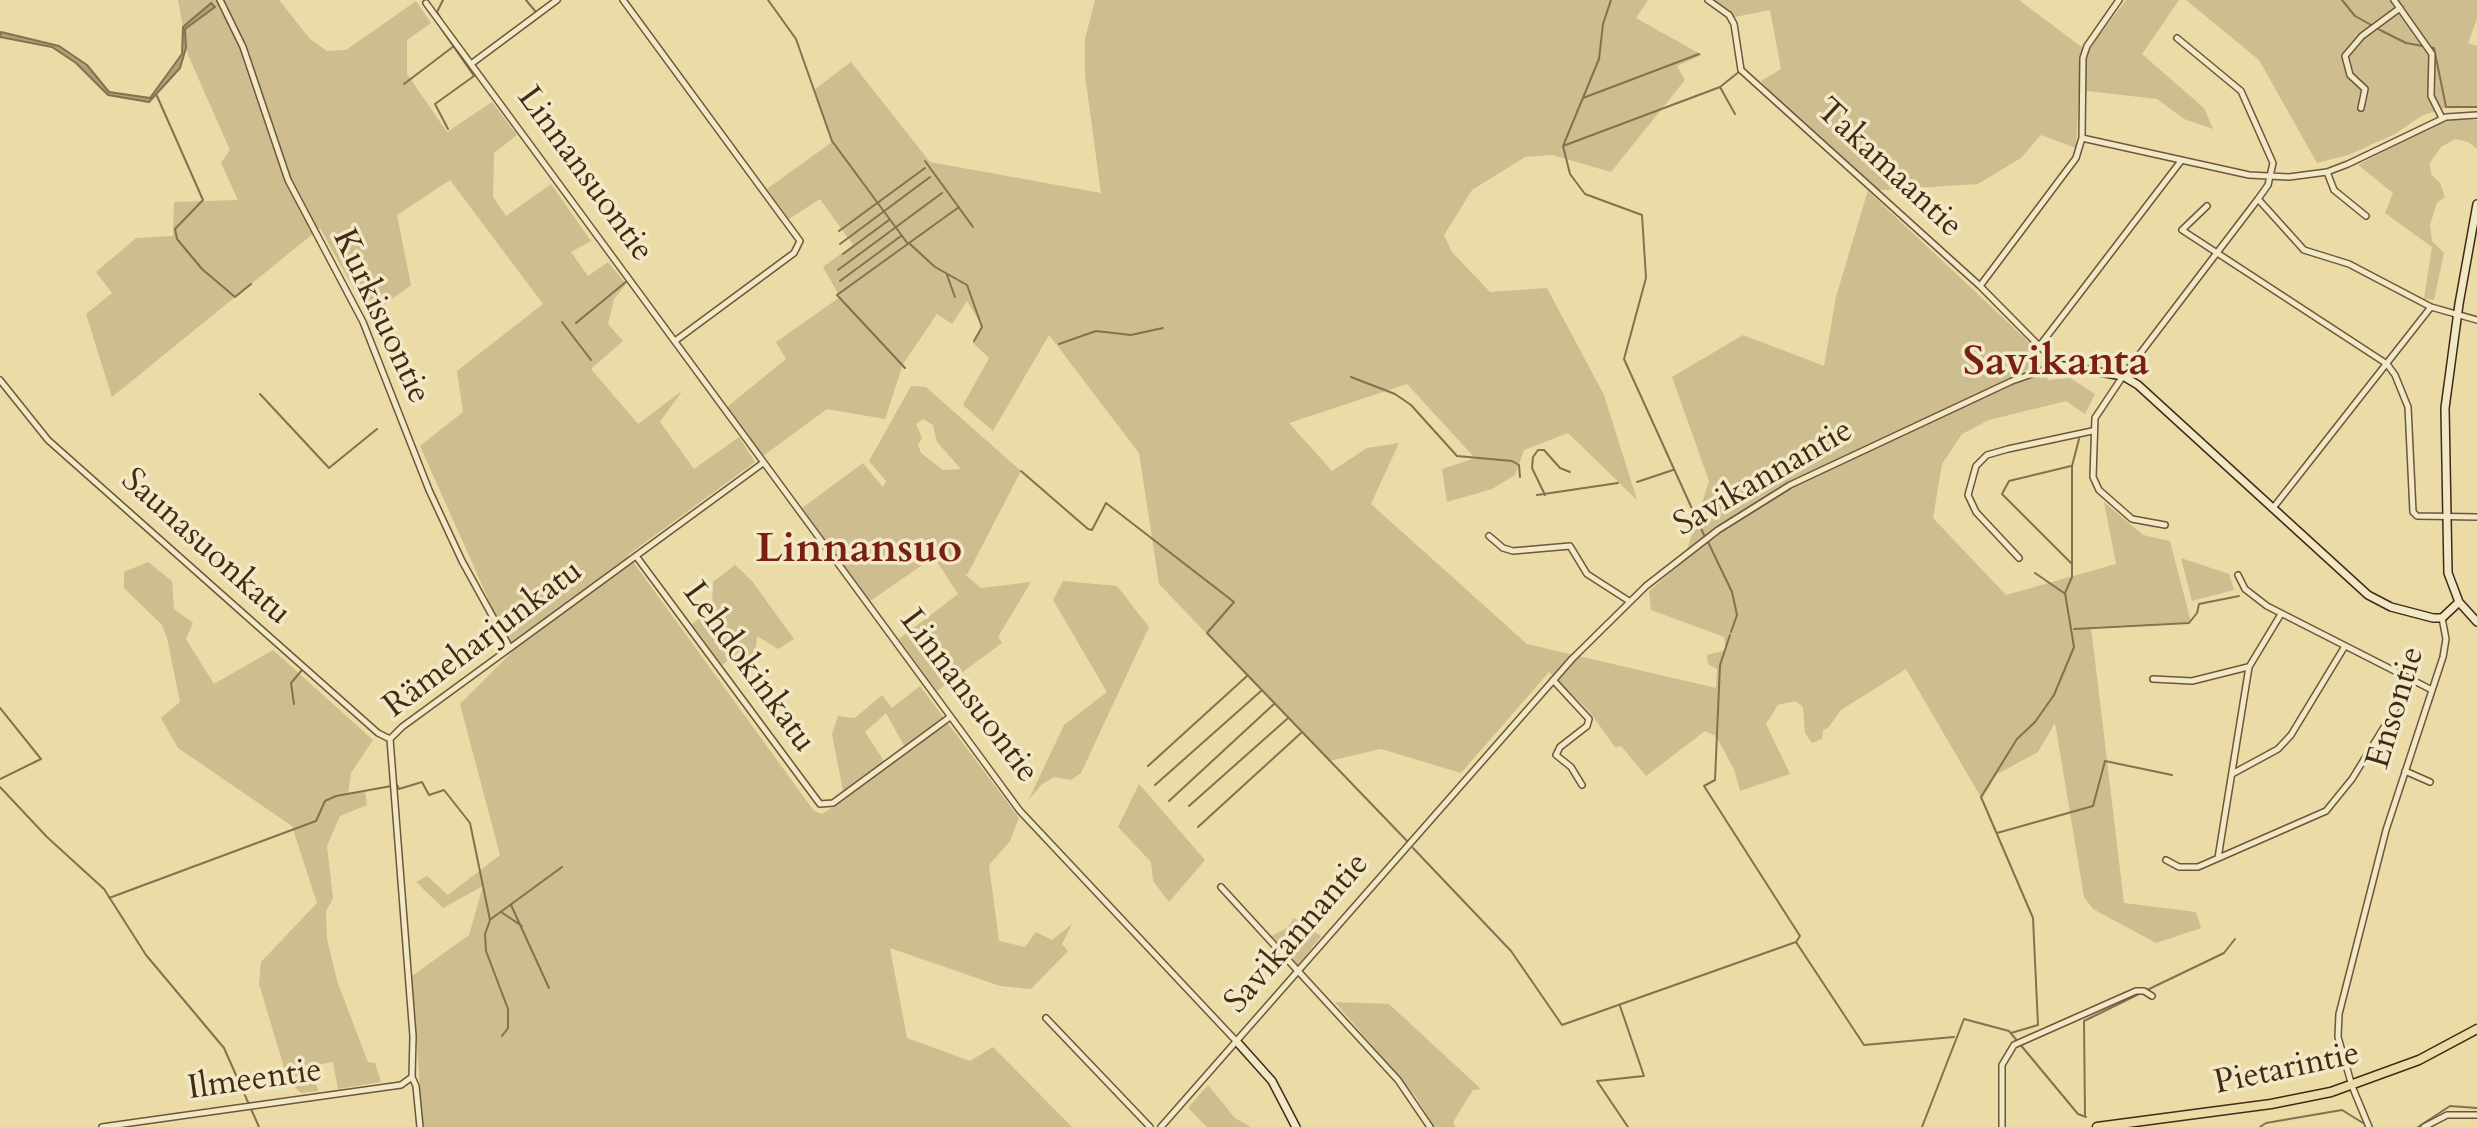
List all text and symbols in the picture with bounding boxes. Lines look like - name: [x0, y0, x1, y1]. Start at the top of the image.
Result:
- street label: Linnansuontie: [507, 80, 661, 270]
- street label: Takamaantie: [1806, 91, 1970, 247]
- street label: Kurkisuontie: [322, 223, 438, 411]
- district label: Savikanta: [1963, 339, 2149, 389]
- street label: Savikannantie: [1667, 411, 1861, 547]
- street label: Saunasuonkatu: [112, 461, 298, 635]
- district label: Linnansuo: [756, 526, 962, 576]
- street label: Rämeharjunkatu: [377, 552, 591, 728]
- street label: Lehdokinkatu: [673, 575, 823, 761]
- street label: Linnansuontie: [890, 602, 1046, 792]
- street label: Ensontie: [2359, 642, 2435, 774]
- street label: Savikannantie: [1217, 845, 1379, 1023]
- street label: Pietarintie: [2211, 1035, 2363, 1105]
- street label: Ilmeentie: [185, 1051, 325, 1111]

